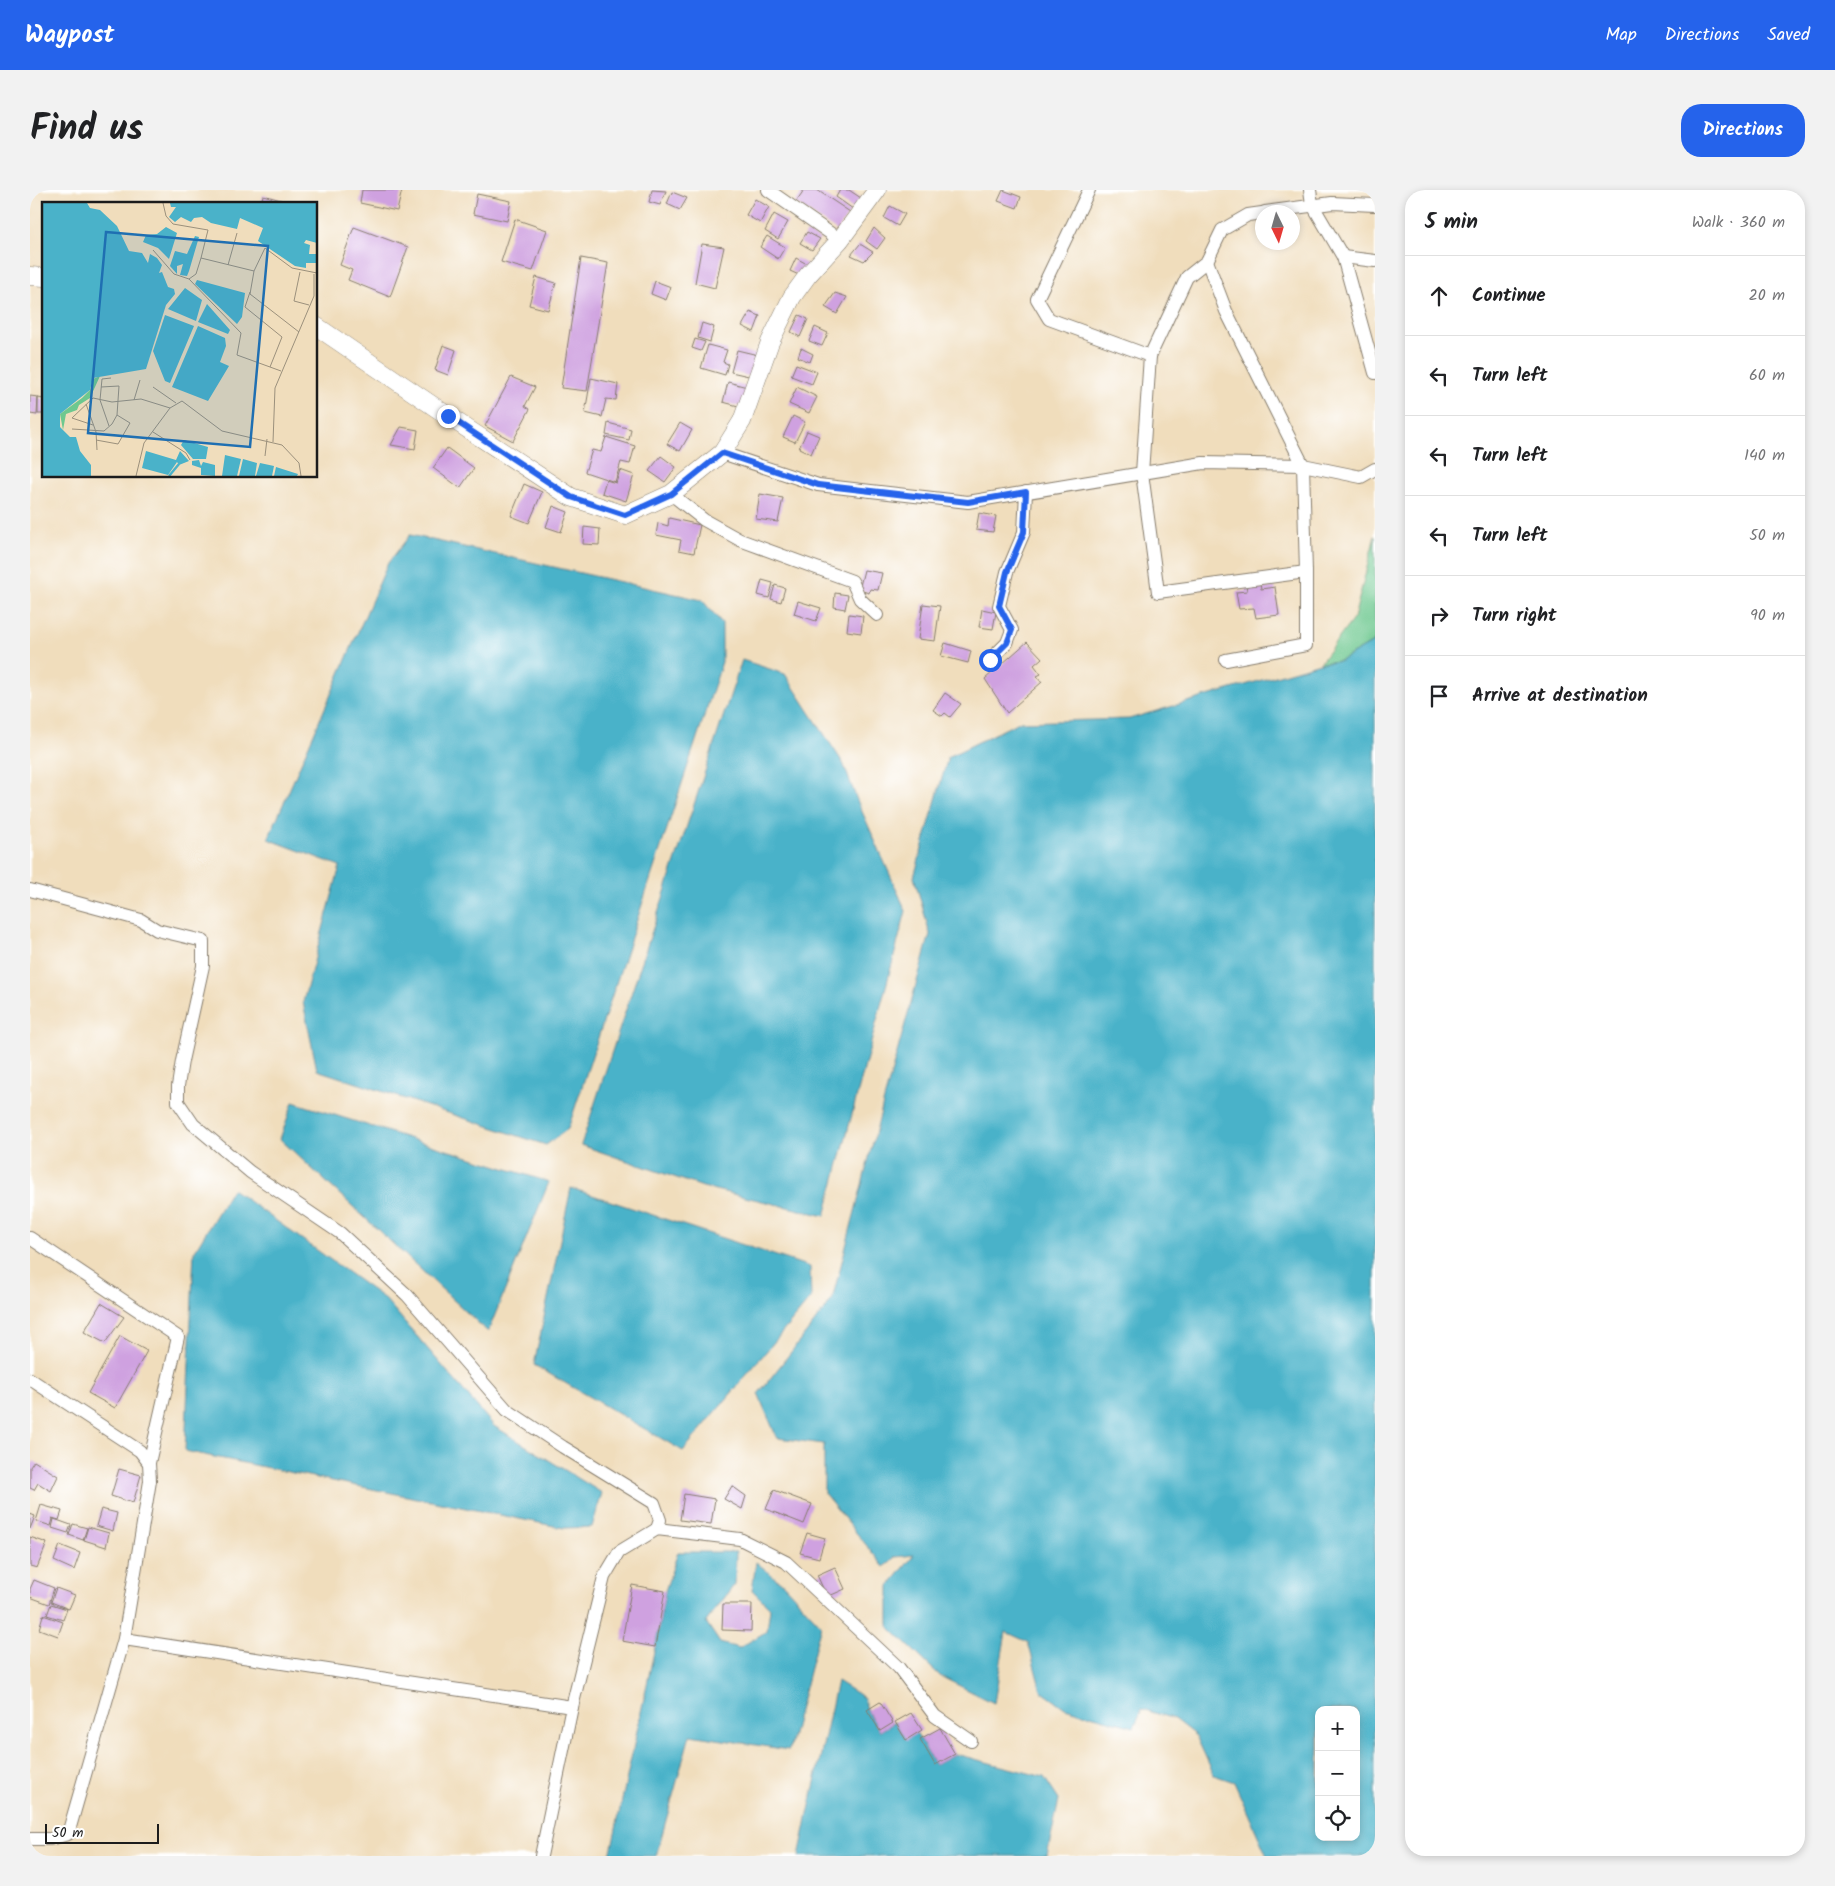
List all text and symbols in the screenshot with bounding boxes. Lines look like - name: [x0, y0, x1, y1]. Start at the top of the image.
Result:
- text: Waypost: [25, 16, 114, 55]
- text: Map: [1605, 21, 1637, 50]
- text: Directions: [1665, 21, 1739, 50]
- text: Saved: [1767, 21, 1810, 50]
- text: Find us: [30, 102, 143, 158]
- button: Directions: [1681, 104, 1805, 157]
- inset map: [42, 202, 318, 478]
- north arrow: [1255, 205, 1300, 250]
- text: 5 min: [1425, 206, 1478, 239]
- text: Walk · 360 m: [1692, 210, 1785, 235]
- text: Continue: [1472, 281, 1545, 311]
- icon: ahead: [1425, 282, 1453, 310]
- text: 20 m: [1749, 283, 1785, 308]
- text: Turn left: [1472, 361, 1547, 391]
- icon: left: [1425, 362, 1453, 390]
- text: 60 m: [1749, 363, 1785, 388]
- route end: [437, 405, 460, 428]
- text: Turn left: [1472, 441, 1547, 471]
- icon: left: [1425, 442, 1453, 470]
- text: 140 m: [1744, 443, 1785, 468]
- text: Turn left: [1472, 521, 1547, 551]
- icon: left: [1425, 522, 1453, 550]
- text: 50 m: [1749, 523, 1785, 548]
- text: Turn right: [1472, 601, 1557, 631]
- icon: right: [1425, 602, 1453, 630]
- text: 90 m: [1750, 603, 1785, 628]
- route start: [979, 649, 1002, 672]
- text: Arrive at destination: [1472, 681, 1648, 711]
- icon: arrive: [1425, 682, 1453, 710]
- map controls: [1315, 1706, 1360, 1841]
- button: +: [1315, 1706, 1360, 1751]
- button: −: [1315, 1751, 1360, 1796]
- button: locate: [1315, 1796, 1360, 1841]
- scale bar: [45, 1821, 159, 1844]
- text: 50 m: [52, 1822, 83, 1844]

